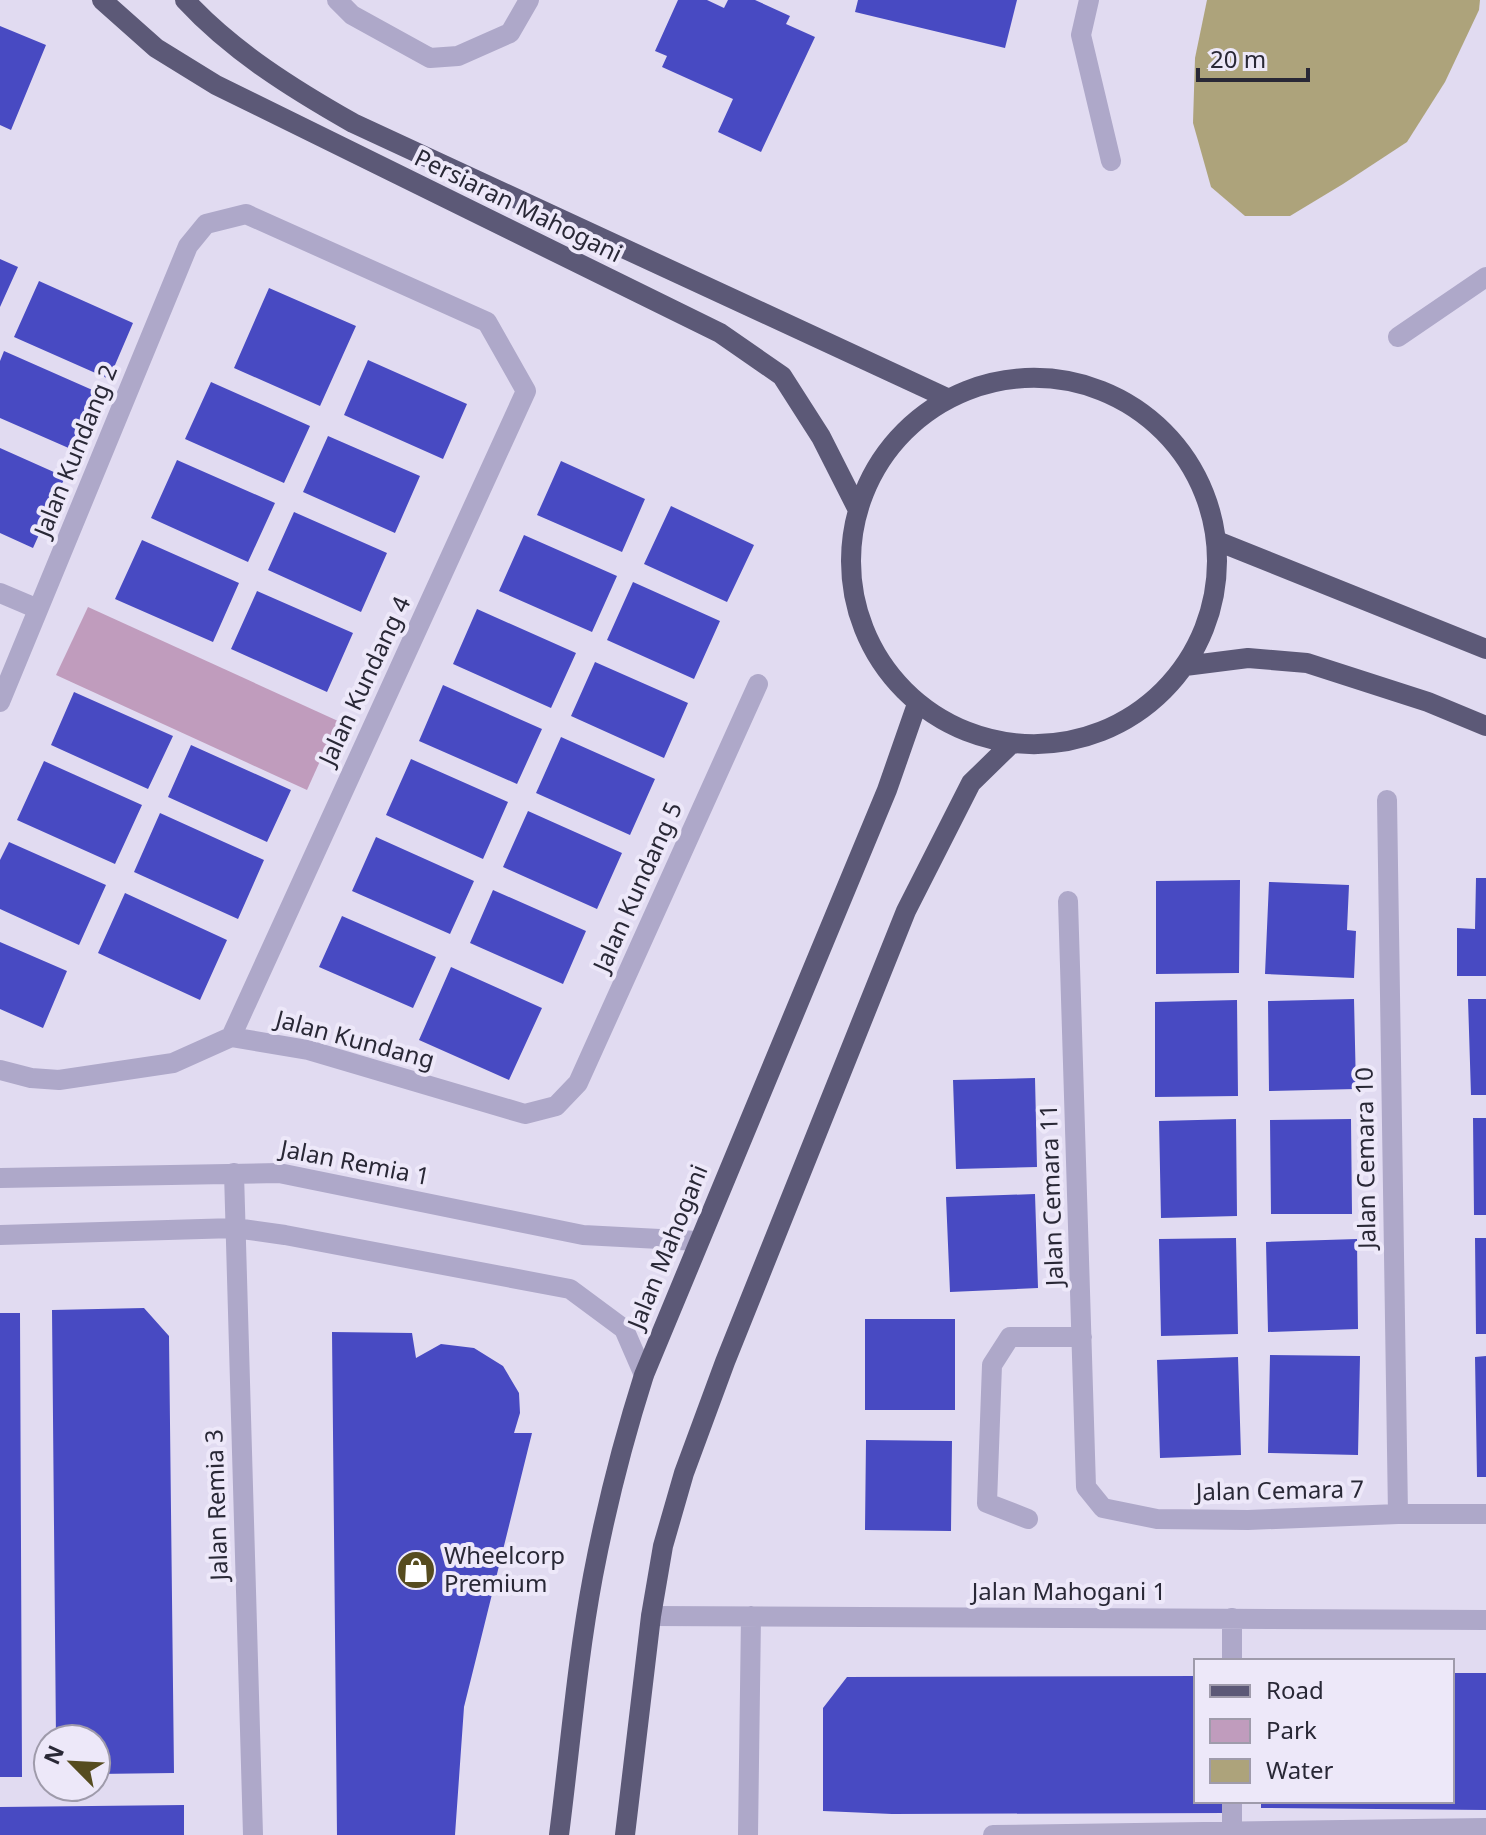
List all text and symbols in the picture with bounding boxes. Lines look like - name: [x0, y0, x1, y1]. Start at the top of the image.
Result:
- scale bar: [1198, 32, 1308, 82]
- text: 20 m: [1210, 42, 1266, 75]
- street label: Persiaran Mahogani: [409, 140, 628, 269]
- street label: Jalan Kundang 2: [24, 359, 124, 543]
- street label: Jalan Kundang 4: [309, 590, 417, 772]
- street label: Jalan Kundang 5: [584, 796, 689, 979]
- street label: Jalan Kundang: [270, 1001, 438, 1076]
- street label: Jalan Cemara 10: [1346, 1067, 1383, 1251]
- street label: Jalan Cemara 11: [1031, 1104, 1070, 1289]
- street label: Jalan Remia 1: [276, 1131, 433, 1192]
- street label: Jalan Mahogani: [618, 1159, 715, 1335]
- street label: Jalan Remia 3: [196, 1429, 235, 1583]
- street label: Jalan Cemara 7: [1194, 1472, 1364, 1508]
- place label: Wheelcorp Premium: [444, 1538, 565, 1599]
- shop icon: Wheelcorp Premium: [395, 1549, 437, 1591]
- street label: Jalan Mahogani 1: [970, 1574, 1166, 1607]
- legend: [1194, 1659, 1454, 1803]
- text: Road: [1266, 1673, 1324, 1706]
- text: Park: [1266, 1713, 1317, 1746]
- north arrow: [32, 1723, 112, 1803]
- text: N: [35, 1740, 70, 1769]
- text: Water: [1266, 1753, 1334, 1786]

